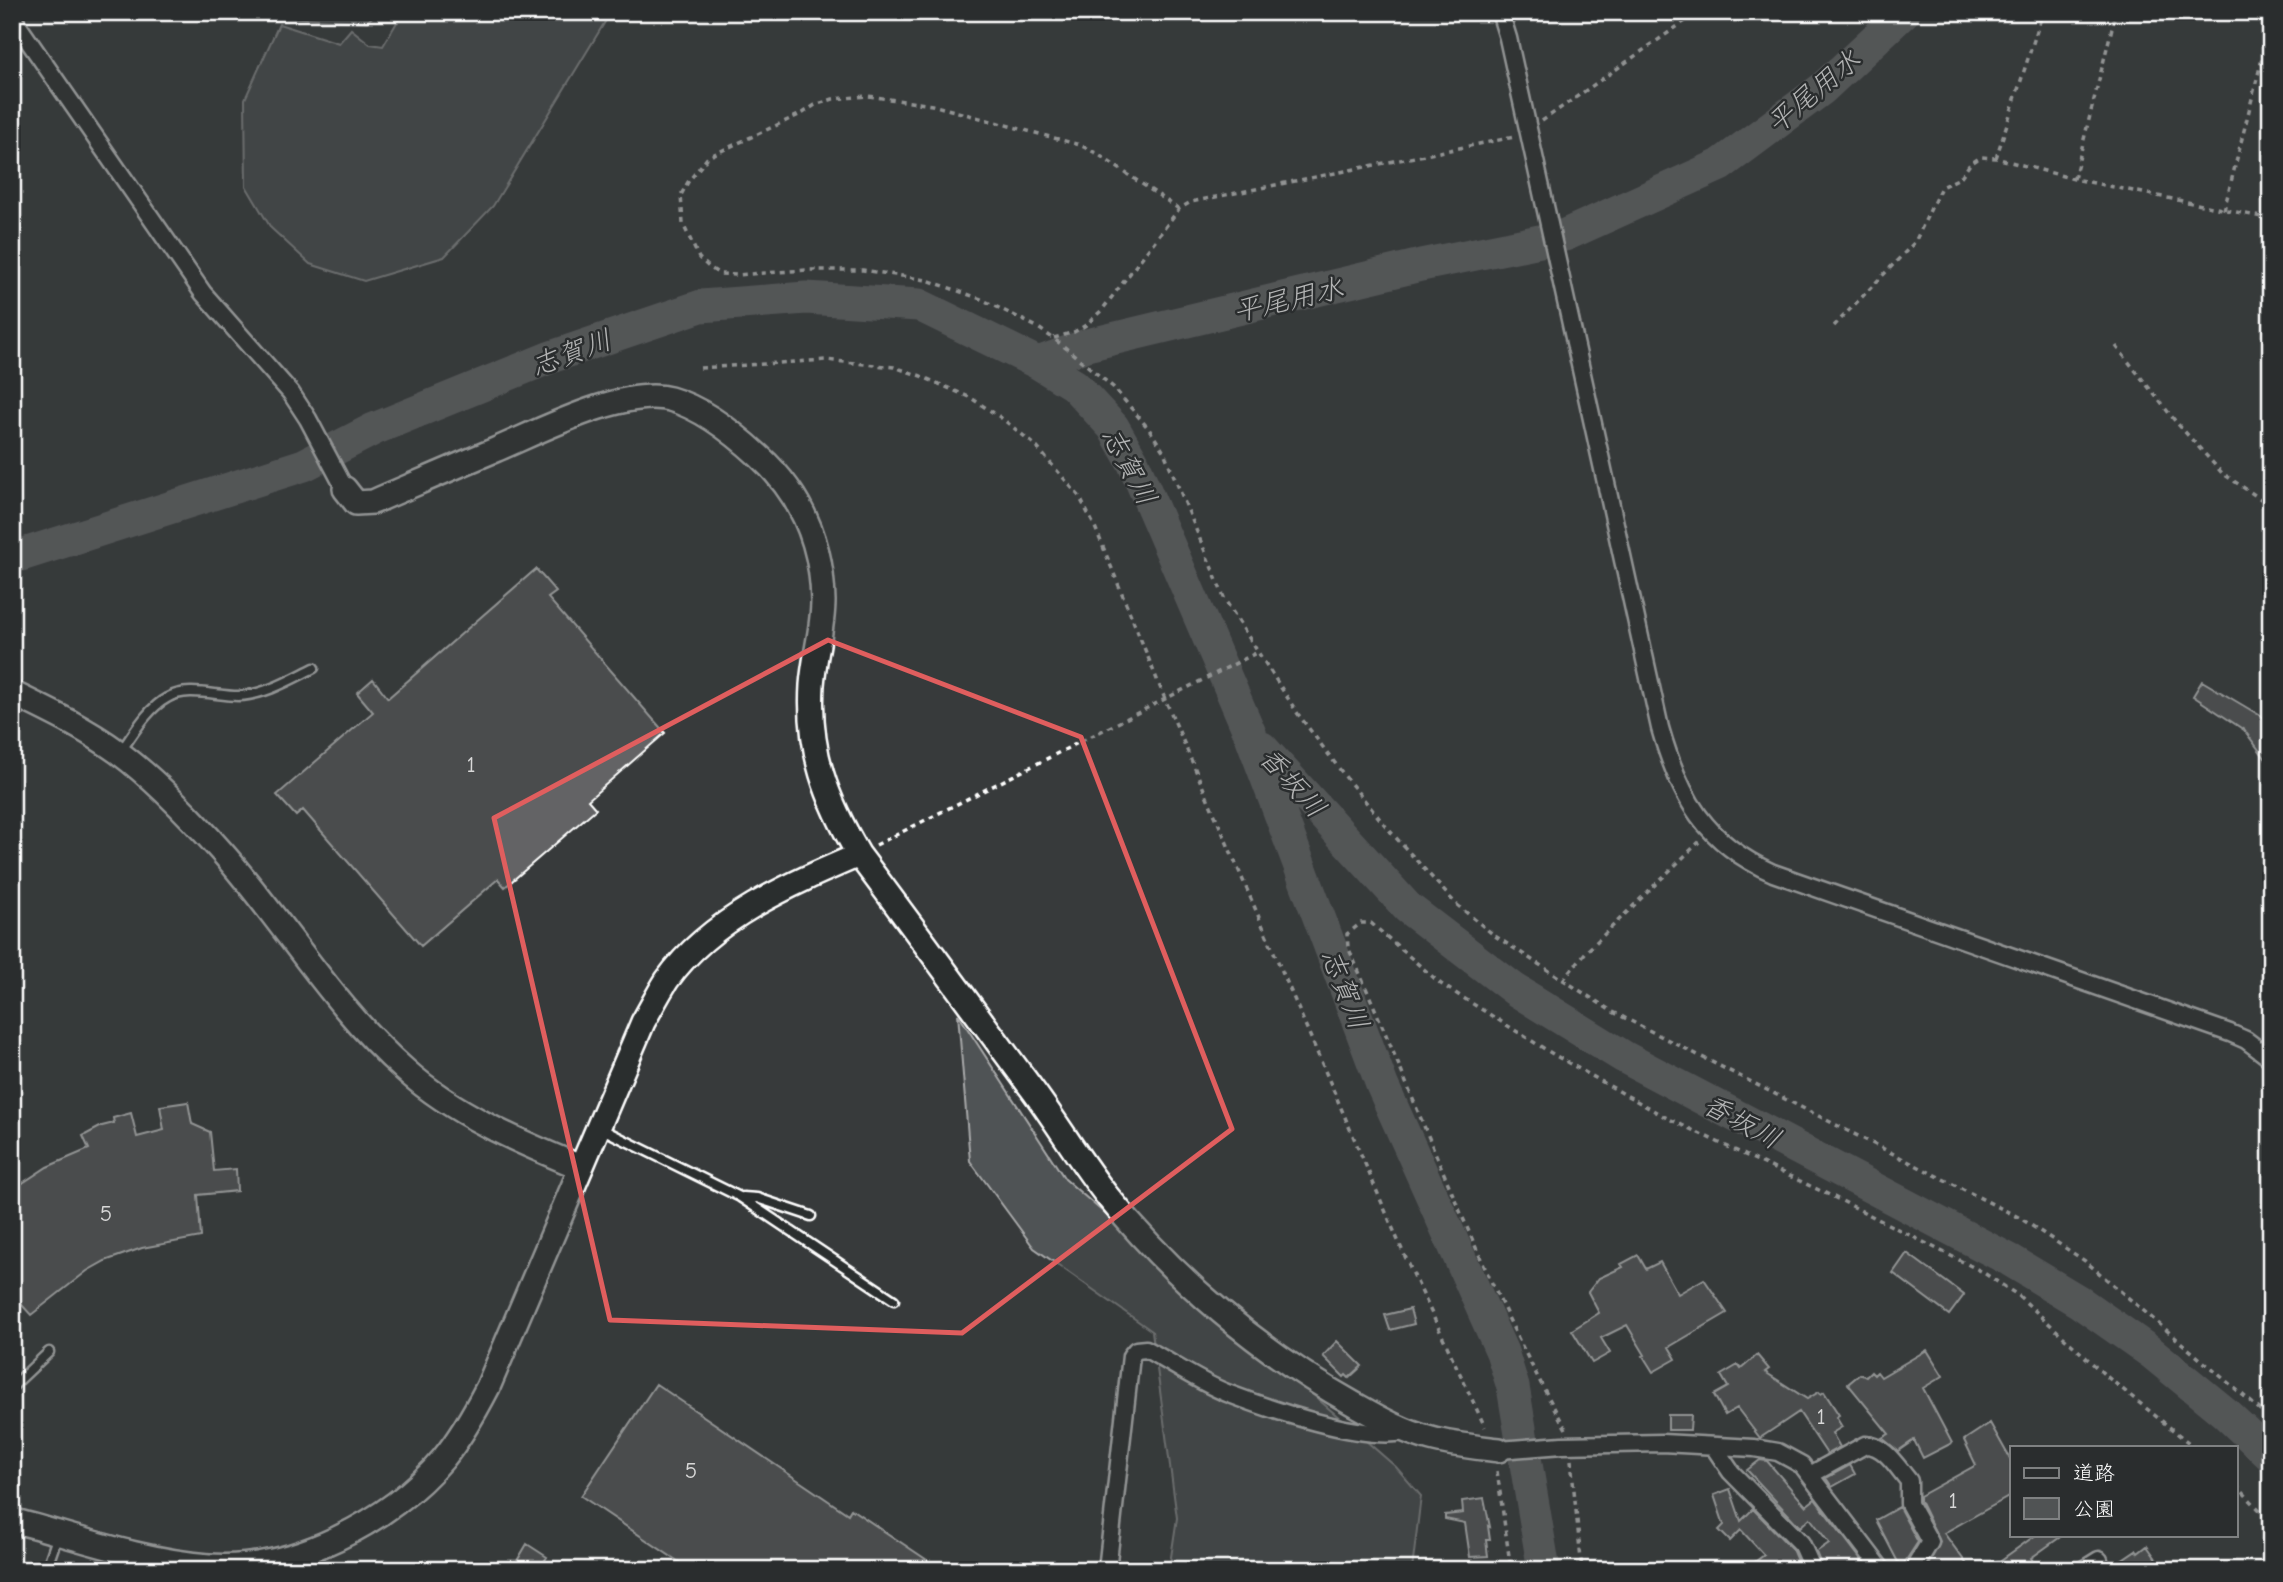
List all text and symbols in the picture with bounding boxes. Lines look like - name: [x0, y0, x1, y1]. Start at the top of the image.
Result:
- water label: 平尾用水: [1760, 44, 1867, 140]
- water label: 平尾用水: [1230, 272, 1346, 328]
- water label: 志賀川: [526, 324, 616, 382]
- water label: 志賀川: [1095, 422, 1163, 511]
- water label: 香坂川: [1252, 741, 1332, 825]
- house number: 1: [466, 751, 476, 778]
- water label: 志賀川: [1315, 944, 1375, 1034]
- water label: 香坂川: [1697, 1088, 1786, 1156]
- house number: 5: [100, 1200, 112, 1227]
- house number: 1: [1816, 1403, 1826, 1430]
- legend: [2010, 1446, 2238, 1536]
- house number: 5: [685, 1457, 697, 1484]
- text: 道路: [2073, 1461, 2115, 1485]
- house number: 1: [1948, 1487, 1958, 1514]
- text: 公園: [2073, 1497, 2115, 1521]

